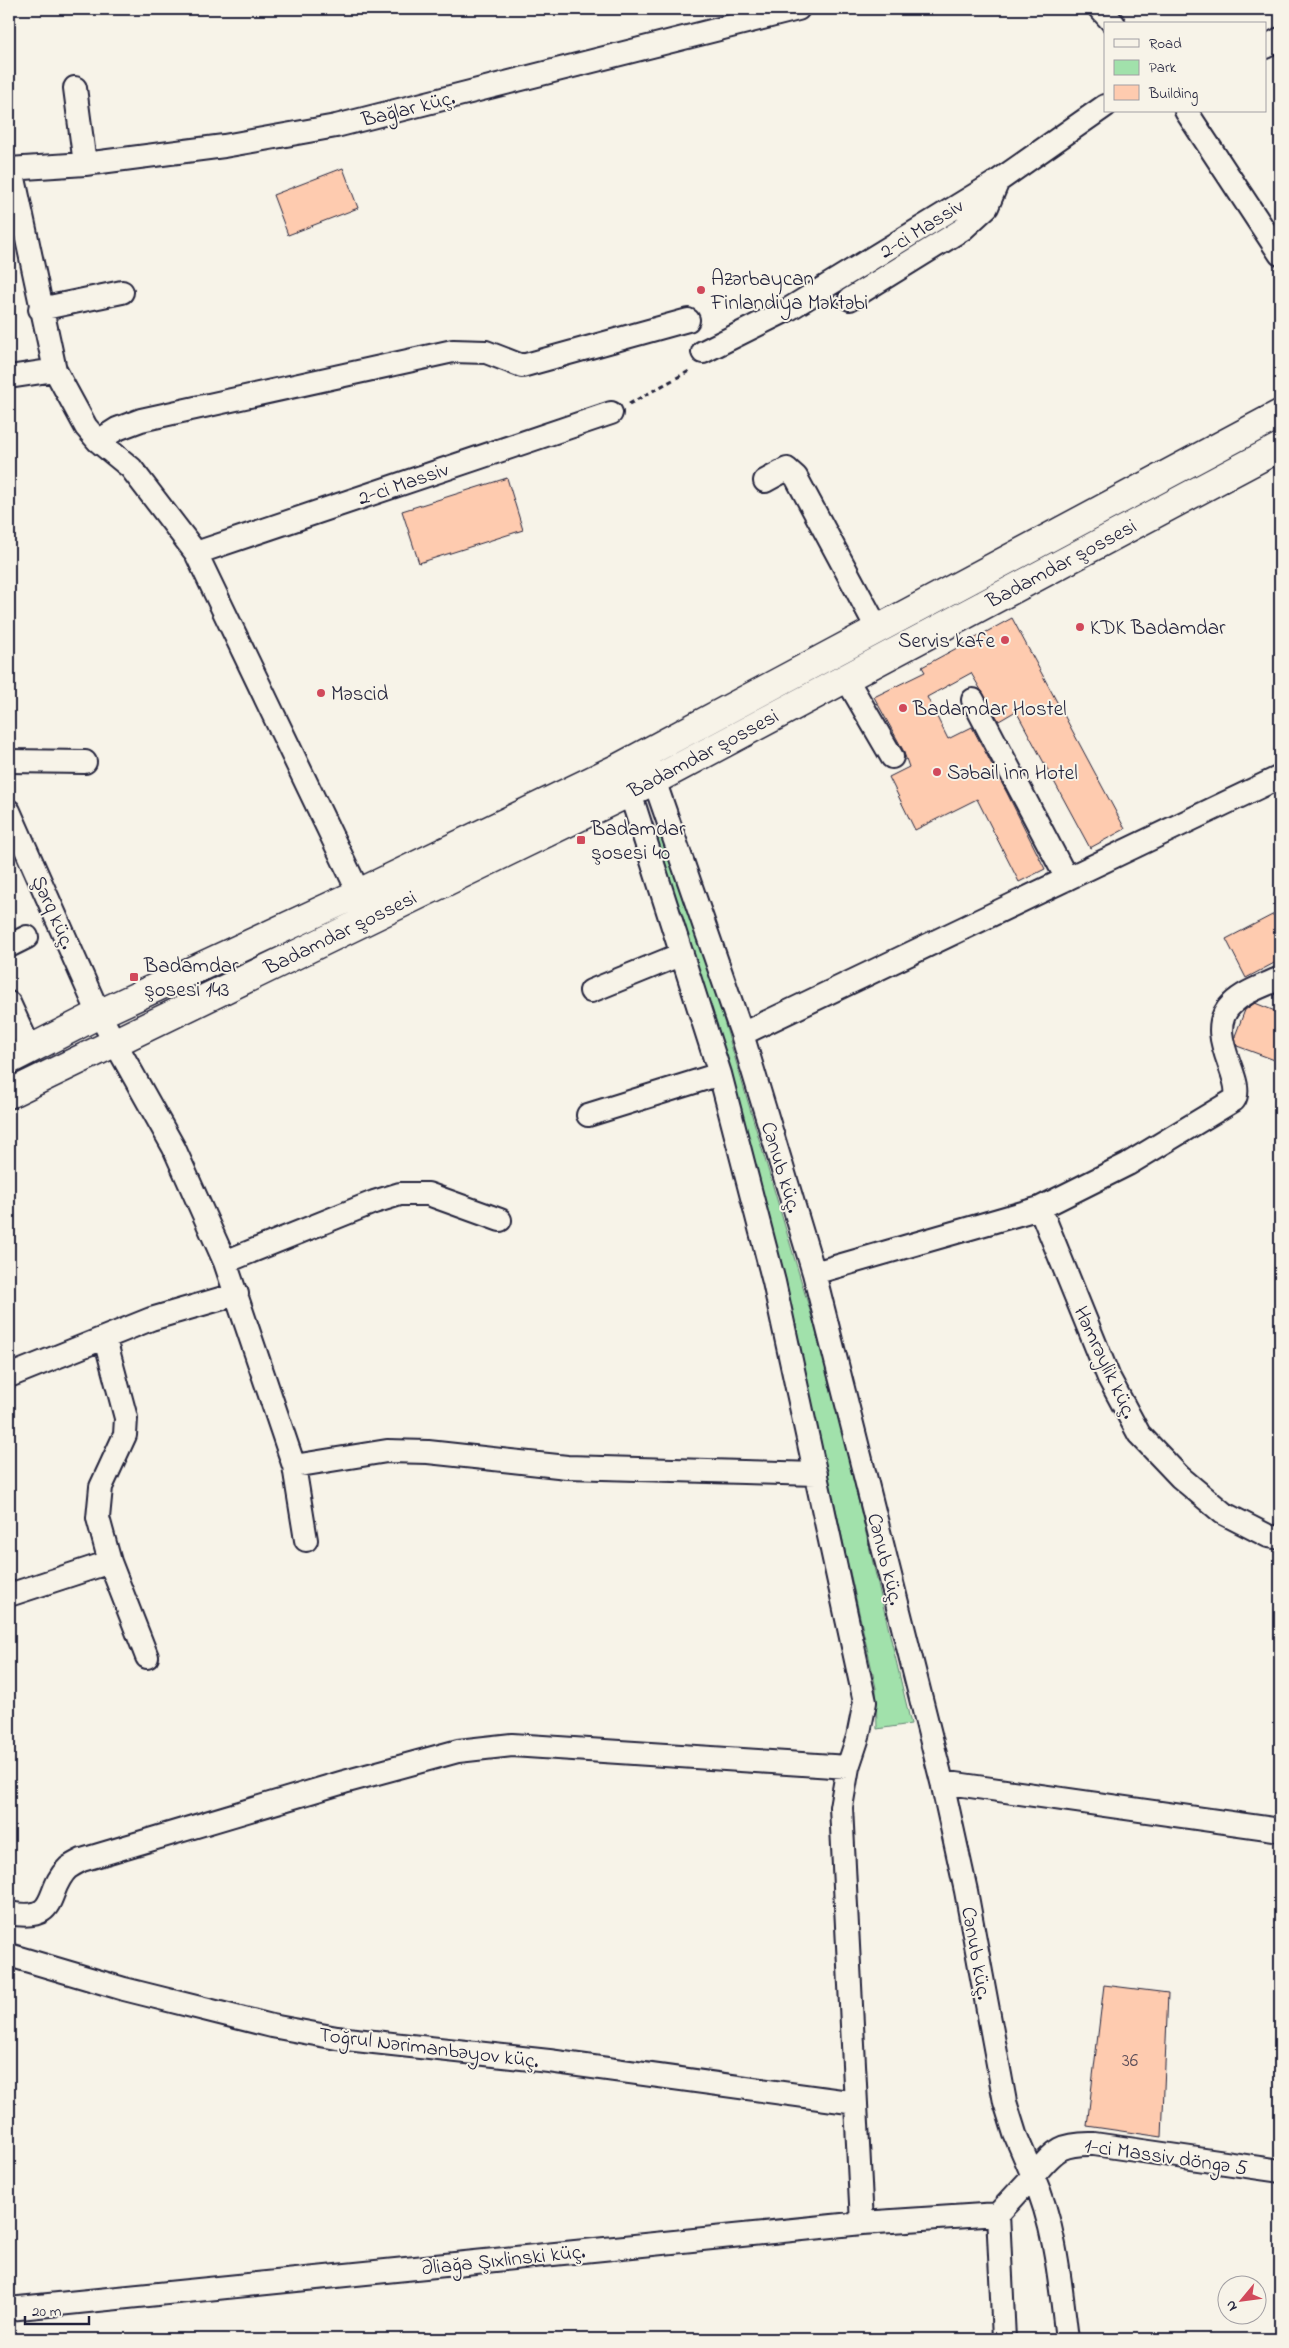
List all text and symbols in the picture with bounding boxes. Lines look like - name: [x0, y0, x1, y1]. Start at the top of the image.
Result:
- legend: [1104, 22, 1266, 112]
- text: Road: [1149, 33, 1182, 55]
- text: Park: [1149, 57, 1177, 79]
- text: Building: [1148, 83, 1198, 106]
- street label: Bağlar küç.: [358, 84, 459, 138]
- street label: 2-ci Massiv: [874, 192, 971, 267]
- place label: Azərbaycan Finlandiya Məktəbi: [710, 265, 868, 321]
- marker: Azərbaycan Finlandiya Məktəbi: [695, 284, 707, 296]
- street label: 2-ci Massiv: [354, 455, 454, 514]
- street label: Badamdar şossesi: [980, 512, 1143, 618]
- place label: KDK Badamdar: [1090, 614, 1226, 644]
- marker: KDK Badamdar: [1074, 621, 1086, 633]
- place label: Servis kafe: [898, 627, 996, 657]
- marker: Servis kafe: [999, 634, 1011, 646]
- place label: Məscid: [331, 680, 389, 710]
- marker: Məscid: [315, 687, 327, 699]
- place label: Badamdar Hostel: [912, 695, 1067, 725]
- street label: Badamdar şossesi: [622, 702, 785, 808]
- marker: Badamdar Hostel: [897, 702, 909, 714]
- place label: Səbail İnn Hotel: [947, 759, 1078, 789]
- marker: Səbail İnn Hotel: [931, 766, 943, 778]
- place label: Badamdar şosesi 40: [590, 815, 686, 869]
- marker: Badamdar şosesi 40: [575, 834, 587, 846]
- street label: Şərq küç.: [23, 871, 82, 954]
- street label: Badamdar şossesi: [258, 884, 422, 984]
- place label: Badamdar şosesi 143: [143, 952, 239, 1006]
- marker: Badamdar şosesi 143: [128, 971, 140, 983]
- street label: Cənub küç.: [752, 1118, 808, 1217]
- street label: Həmrəylik küç.: [1063, 1302, 1143, 1425]
- street label: Cənub küç.: [858, 1510, 910, 1609]
- street label: Cənub küç.: [952, 1905, 998, 2002]
- street label: Toğrul Nərimanbəyov küç.: [317, 2021, 541, 2079]
- house number: 36: [1122, 2048, 1138, 2075]
- street label: 1-ci Massiv döngə 5: [1082, 2132, 1249, 2186]
- street label: Əliağa Şıxlinski küç.: [420, 2237, 587, 2287]
- north arrow: [1216, 2276, 1266, 2326]
- scale bar: [25, 2293, 89, 2325]
- text: N: [1220, 2296, 1243, 2315]
- text: 20 m: [32, 2301, 62, 2323]

